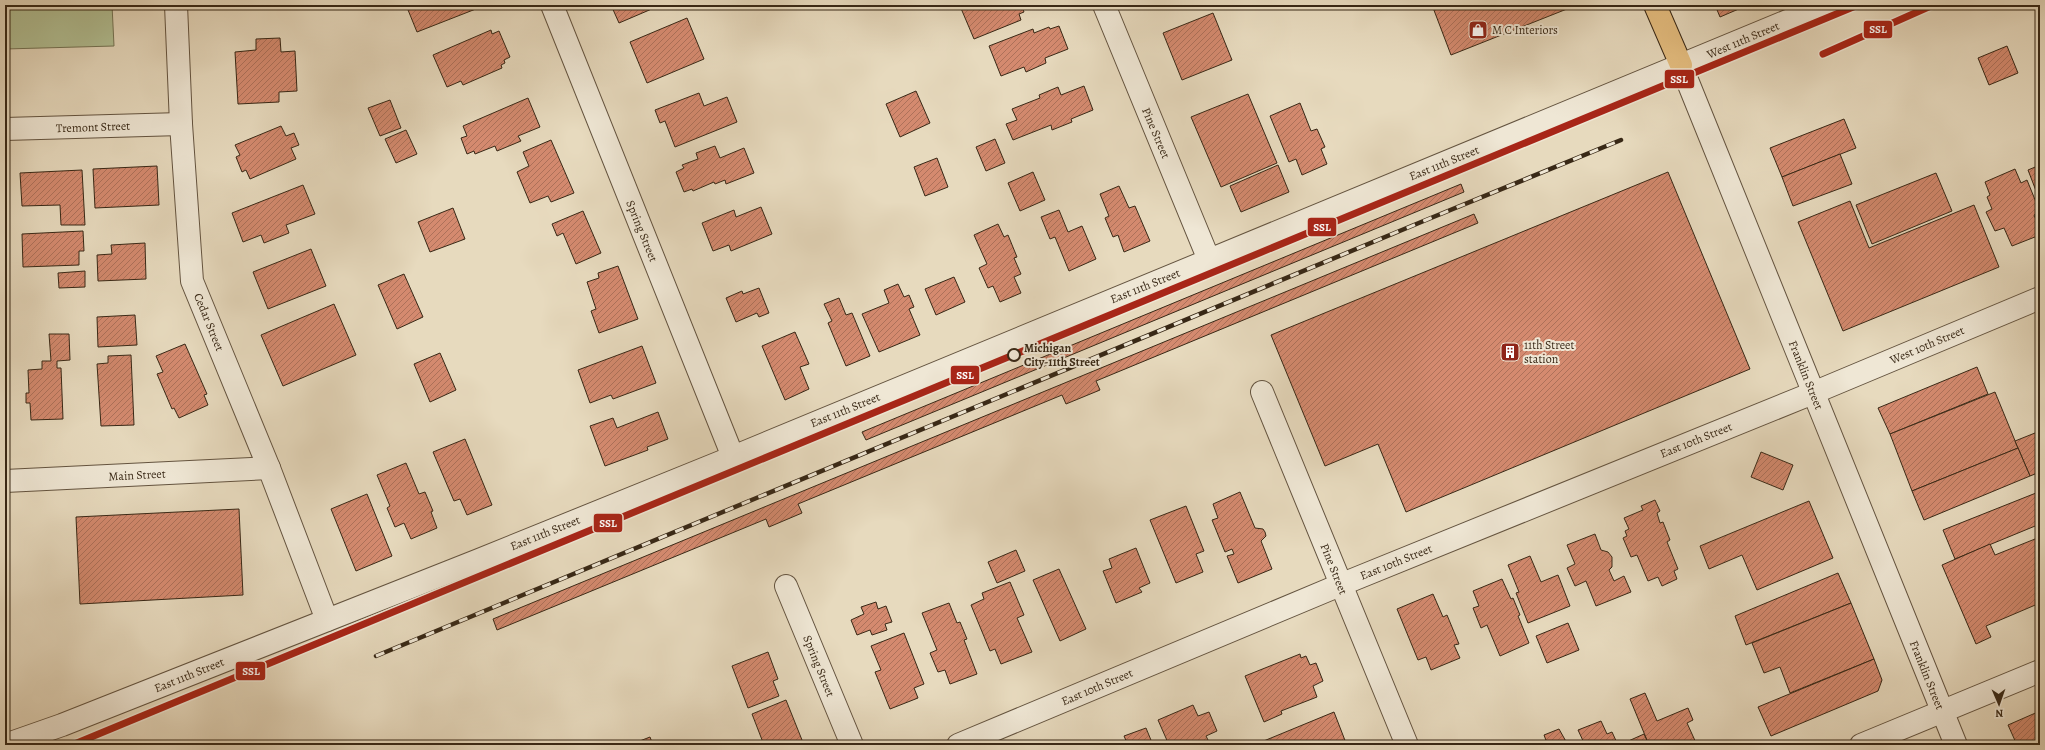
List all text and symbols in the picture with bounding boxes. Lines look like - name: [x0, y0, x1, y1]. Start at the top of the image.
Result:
- street label: West 11th Street: [1703, 18, 1782, 63]
- shop icon: M C Interiors: [1467, 19, 1489, 41]
- line badge: SSL: [1863, 20, 1893, 39]
- place label: M C Interiors: [1492, 22, 1558, 38]
- text: SSL: [1869, 22, 1887, 37]
- line badge: SSL: [1664, 69, 1695, 89]
- text: SSL: [1670, 72, 1688, 87]
- street label: Pine Street: [1138, 105, 1174, 161]
- street label: Tremont Street: [56, 118, 131, 136]
- street label: East 11th Street: [1407, 142, 1481, 184]
- street label: Spring Street: [622, 198, 662, 264]
- line badge: SSL: [1307, 217, 1337, 237]
- text: SSL: [1313, 220, 1331, 235]
- street label: East 11th Street: [1108, 265, 1182, 307]
- street label: Cedar Street: [190, 291, 228, 353]
- street label: West 10th Street: [1886, 322, 1967, 368]
- place label: 11th Street station: [1524, 337, 1575, 367]
- street label: Franklin Street: [1785, 338, 1827, 412]
- place label: Michigan City-11th Street: [1024, 340, 1100, 370]
- building icon: 11th Street station: [1499, 341, 1521, 363]
- marker: Michigan City-11th Street: [1007, 348, 1021, 362]
- line badge: SSL: [950, 365, 980, 385]
- text: SSL: [956, 368, 974, 383]
- street label: East 11th Street: [808, 389, 882, 431]
- street label: East 10th Street: [1658, 418, 1734, 462]
- street label: Main Street: [108, 466, 166, 484]
- street label: East 11th Street: [508, 512, 582, 554]
- line badge: SSL: [593, 513, 623, 533]
- text: SSL: [599, 516, 617, 531]
- street label: East 10th Street: [1358, 540, 1434, 584]
- street label: Pine Street: [1317, 541, 1351, 597]
- street label: Spring Street: [799, 633, 839, 699]
- street label: Franklin Street: [1906, 638, 1948, 712]
- street label: East 11th Street: [152, 654, 226, 696]
- line badge: SSL: [235, 661, 266, 681]
- text: SSL: [242, 664, 260, 679]
- street label: East 10th Street: [1059, 665, 1135, 709]
- north arrow: [1979, 684, 2019, 724]
- text: N: [1995, 706, 2004, 721]

